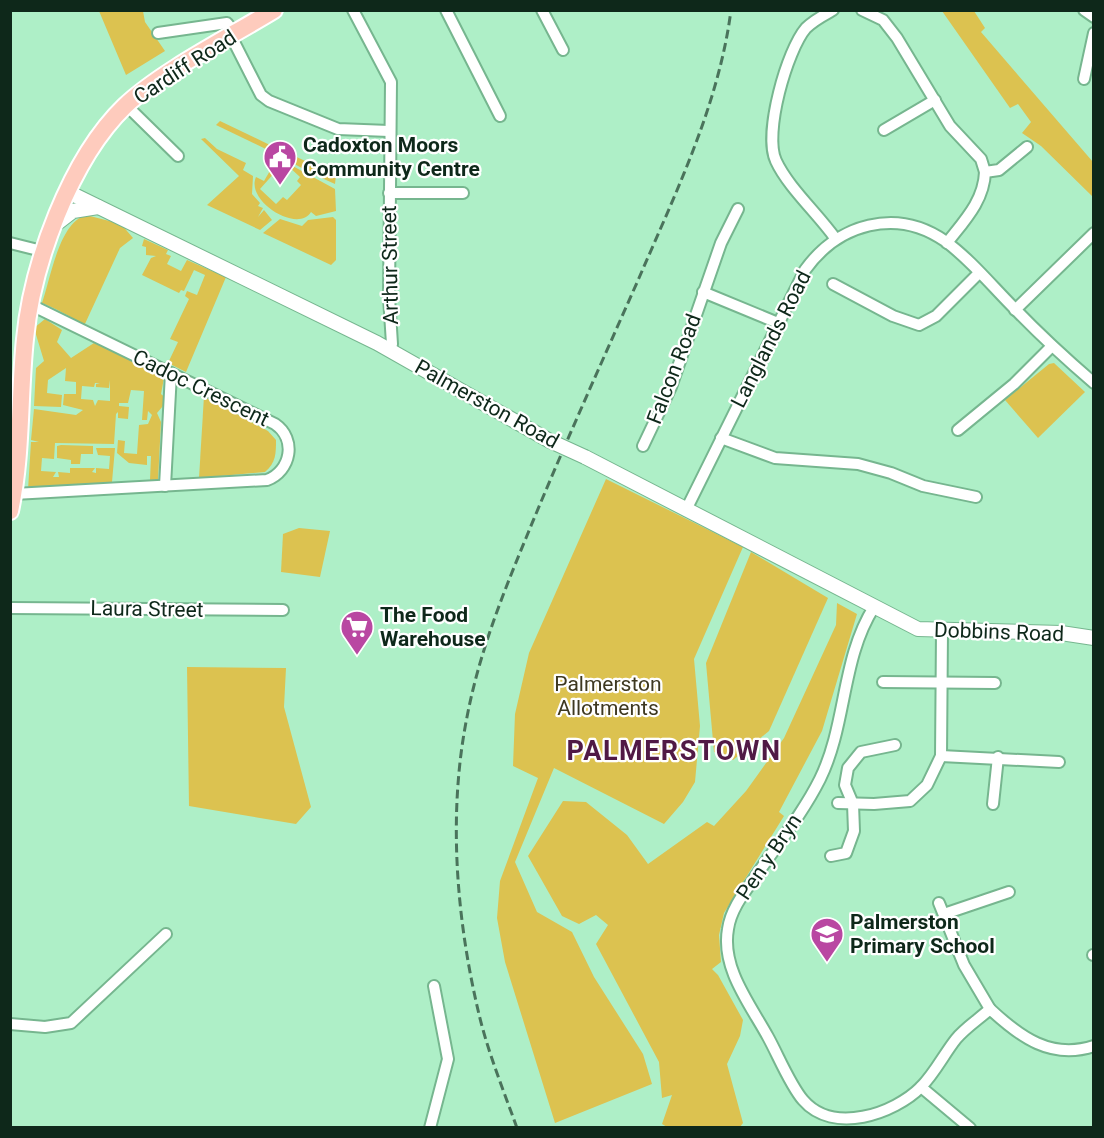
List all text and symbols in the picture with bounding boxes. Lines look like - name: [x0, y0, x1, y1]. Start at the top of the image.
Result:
- street label: Cardiff Road: [129, 25, 241, 109]
- place label: Cadoxton Moors Community Centre: [303, 133, 480, 181]
- public building icon: Cadoxton Moors Community Centre: [262, 139, 298, 186]
- street label: Arthur Street: [377, 205, 403, 325]
- street label: Langlands Road: [726, 267, 816, 411]
- street label: Falcon Road: [642, 311, 706, 427]
- street label: Cadoc Crescent: [129, 345, 273, 431]
- street label: Palmerston Road: [411, 355, 563, 453]
- street label: Laura Street: [90, 596, 204, 622]
- place label: The Food Warehouse: [380, 603, 486, 651]
- supermarket icon: The Food Warehouse: [339, 609, 375, 656]
- street label: Dobbins Road: [933, 618, 1065, 646]
- park label: Palmerston Allotments: [554, 672, 662, 720]
- district label: PALMERSTOWN: [567, 735, 781, 767]
- street label: Pen y Bryn: [732, 810, 806, 904]
- place label: Palmerston Primary School: [850, 910, 995, 958]
- school or university icon: Palmerston Primary School: [809, 916, 845, 963]

